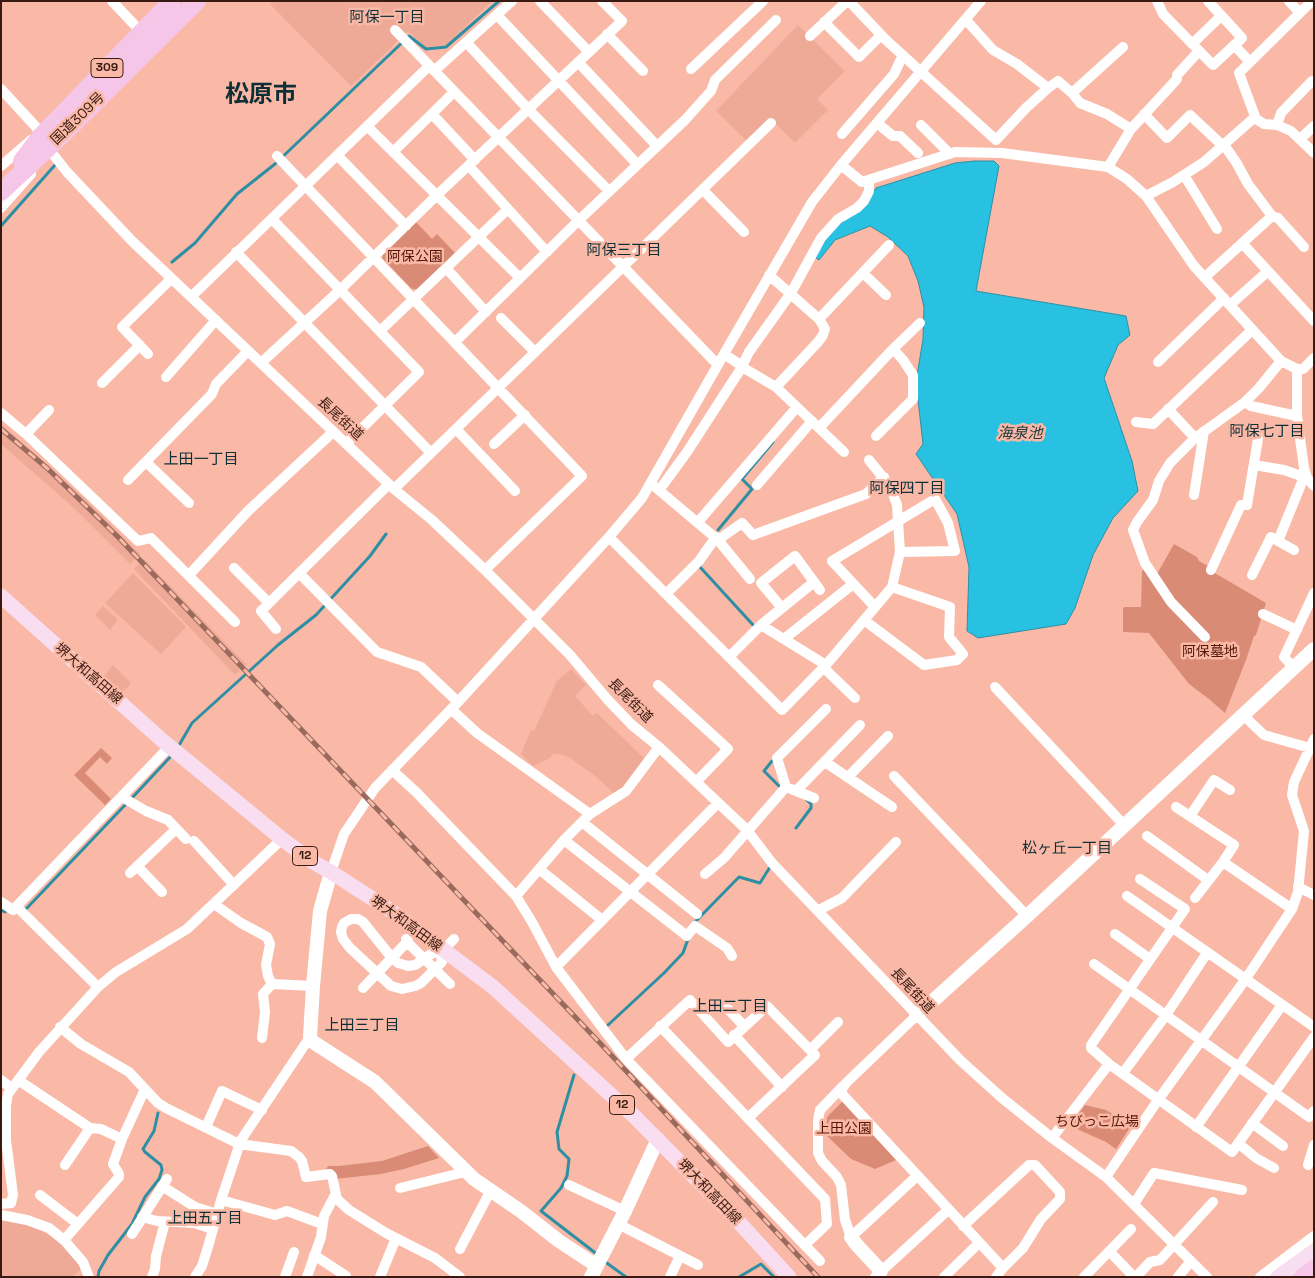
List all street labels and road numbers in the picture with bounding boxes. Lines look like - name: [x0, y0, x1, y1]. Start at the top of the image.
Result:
- road number: 309: [91, 58, 123, 78]
- street label: 国道309号: [48, 89, 108, 149]
- street label: 長尾街道: [314, 394, 366, 444]
- street label: 堺大和高田線: [51, 640, 125, 708]
- street label: 長尾街道: [604, 675, 656, 727]
- road number: 12: [292, 846, 318, 866]
- street label: 堺大和高田線: [367, 893, 445, 955]
- street label: 長尾街道: [887, 965, 937, 1017]
- road number: 12: [610, 1096, 634, 1114]
- street label: 堺大和高田線: [674, 1156, 744, 1228]

